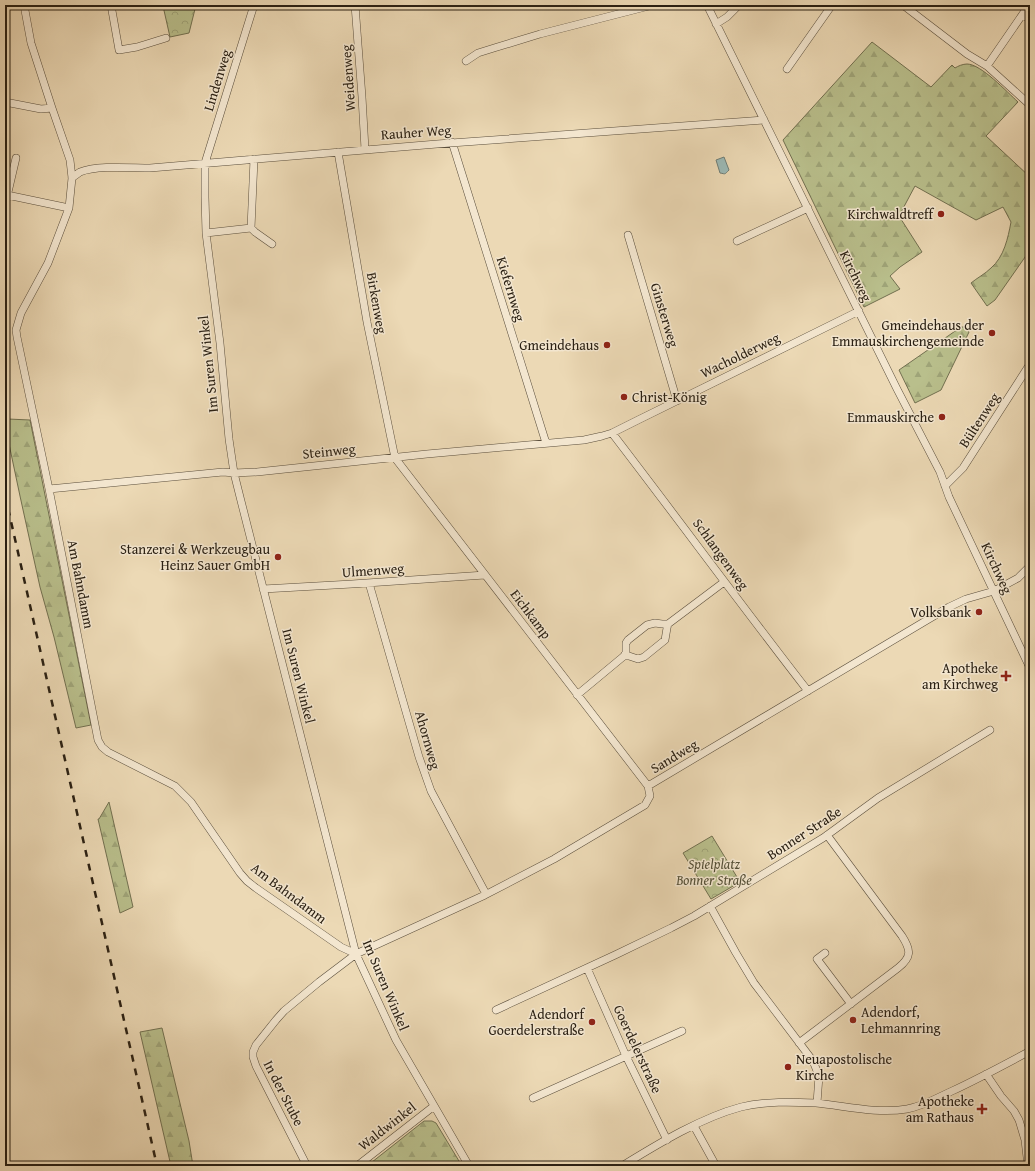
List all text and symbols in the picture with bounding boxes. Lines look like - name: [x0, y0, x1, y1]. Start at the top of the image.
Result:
- street label: Weidenweg: [336, 44, 360, 112]
- street label: Lindenweg: [198, 47, 236, 113]
- street label: Rauher Weg: [380, 120, 452, 144]
- place label: Kirchwaldtreff: [848, 204, 935, 224]
- marker: Kirchwaldtreff: [936, 209, 946, 219]
- street label: Kirchweg: [835, 247, 877, 305]
- street label: Kiefernweg: [492, 254, 530, 324]
- street label: Birkenweg: [362, 271, 392, 335]
- street label: Ginsterweg: [646, 280, 684, 350]
- street label: Im Suren Winkel: [193, 314, 223, 413]
- place label: Gmeindehaus der Emmauskirchengemeinde: [832, 315, 984, 351]
- street label: Wacholderweg: [697, 327, 783, 383]
- marker: Gmeindehaus der Emmauskirchengemeinde: [987, 328, 997, 338]
- place label: Gmeindehaus: [519, 335, 599, 355]
- marker: Gmeindehaus: [602, 340, 612, 350]
- place label: Christ-König: [632, 387, 707, 407]
- street label: Bültenweg: [954, 389, 1004, 451]
- marker: Christ-König: [619, 392, 629, 402]
- place label: Emmauskirche: [847, 407, 934, 427]
- marker: Emmauskirche: [937, 412, 947, 422]
- street label: Steinweg: [301, 438, 357, 464]
- street label: Schlangenweg: [688, 514, 754, 594]
- street label: Am Bahndamm: [63, 538, 100, 631]
- place label: Stanzerei & Werkzeugbau Heinz Sauer GmbH: [120, 539, 270, 575]
- street label: Kirchweg: [976, 539, 1018, 597]
- marker: Stanzerei & Werkzeugbau Heinz Sauer GmbH: [273, 552, 283, 562]
- street label: Ulmenweg: [341, 558, 405, 582]
- street label: Eichkamp: [506, 585, 557, 643]
- place label: Volksbank: [910, 602, 972, 622]
- marker: Volksbank: [974, 607, 984, 617]
- street label: Im Suren Winkel: [278, 626, 320, 726]
- place label: Apotheke am Kirchweg: [922, 658, 998, 694]
- marker: Apotheke am Kirchweg: [1001, 671, 1011, 681]
- street label: Ahornweg: [410, 708, 446, 772]
- street label: Sandweg: [647, 734, 701, 778]
- street label: Bonner Straße: [763, 801, 845, 865]
- park label: Spielplatz Bonner Straße: [675, 854, 752, 890]
- street label: Am Bahndamm: [247, 858, 332, 928]
- street label: Im Suren Winkel: [358, 936, 414, 1034]
- street label: Goerdelerstraße: [609, 1002, 667, 1097]
- place label: Adendorf, Lehmannring: [861, 1002, 941, 1038]
- place label: Adendorf Goerdelerstraße: [489, 1004, 585, 1040]
- marker: Adendorf, Lehmannring: [848, 1015, 858, 1025]
- marker: Adendorf Goerdelerstraße: [587, 1017, 597, 1027]
- place label: Neuapostolische Kirche: [796, 1049, 893, 1085]
- street label: In der Stube: [259, 1057, 309, 1130]
- marker: Neuapostolische Kirche: [783, 1062, 793, 1072]
- place label: Apotheke am Rathaus: [906, 1091, 974, 1127]
- street label: Waldwinkel: [354, 1097, 420, 1155]
- marker: Apotheke am Rathaus: [977, 1104, 987, 1114]

